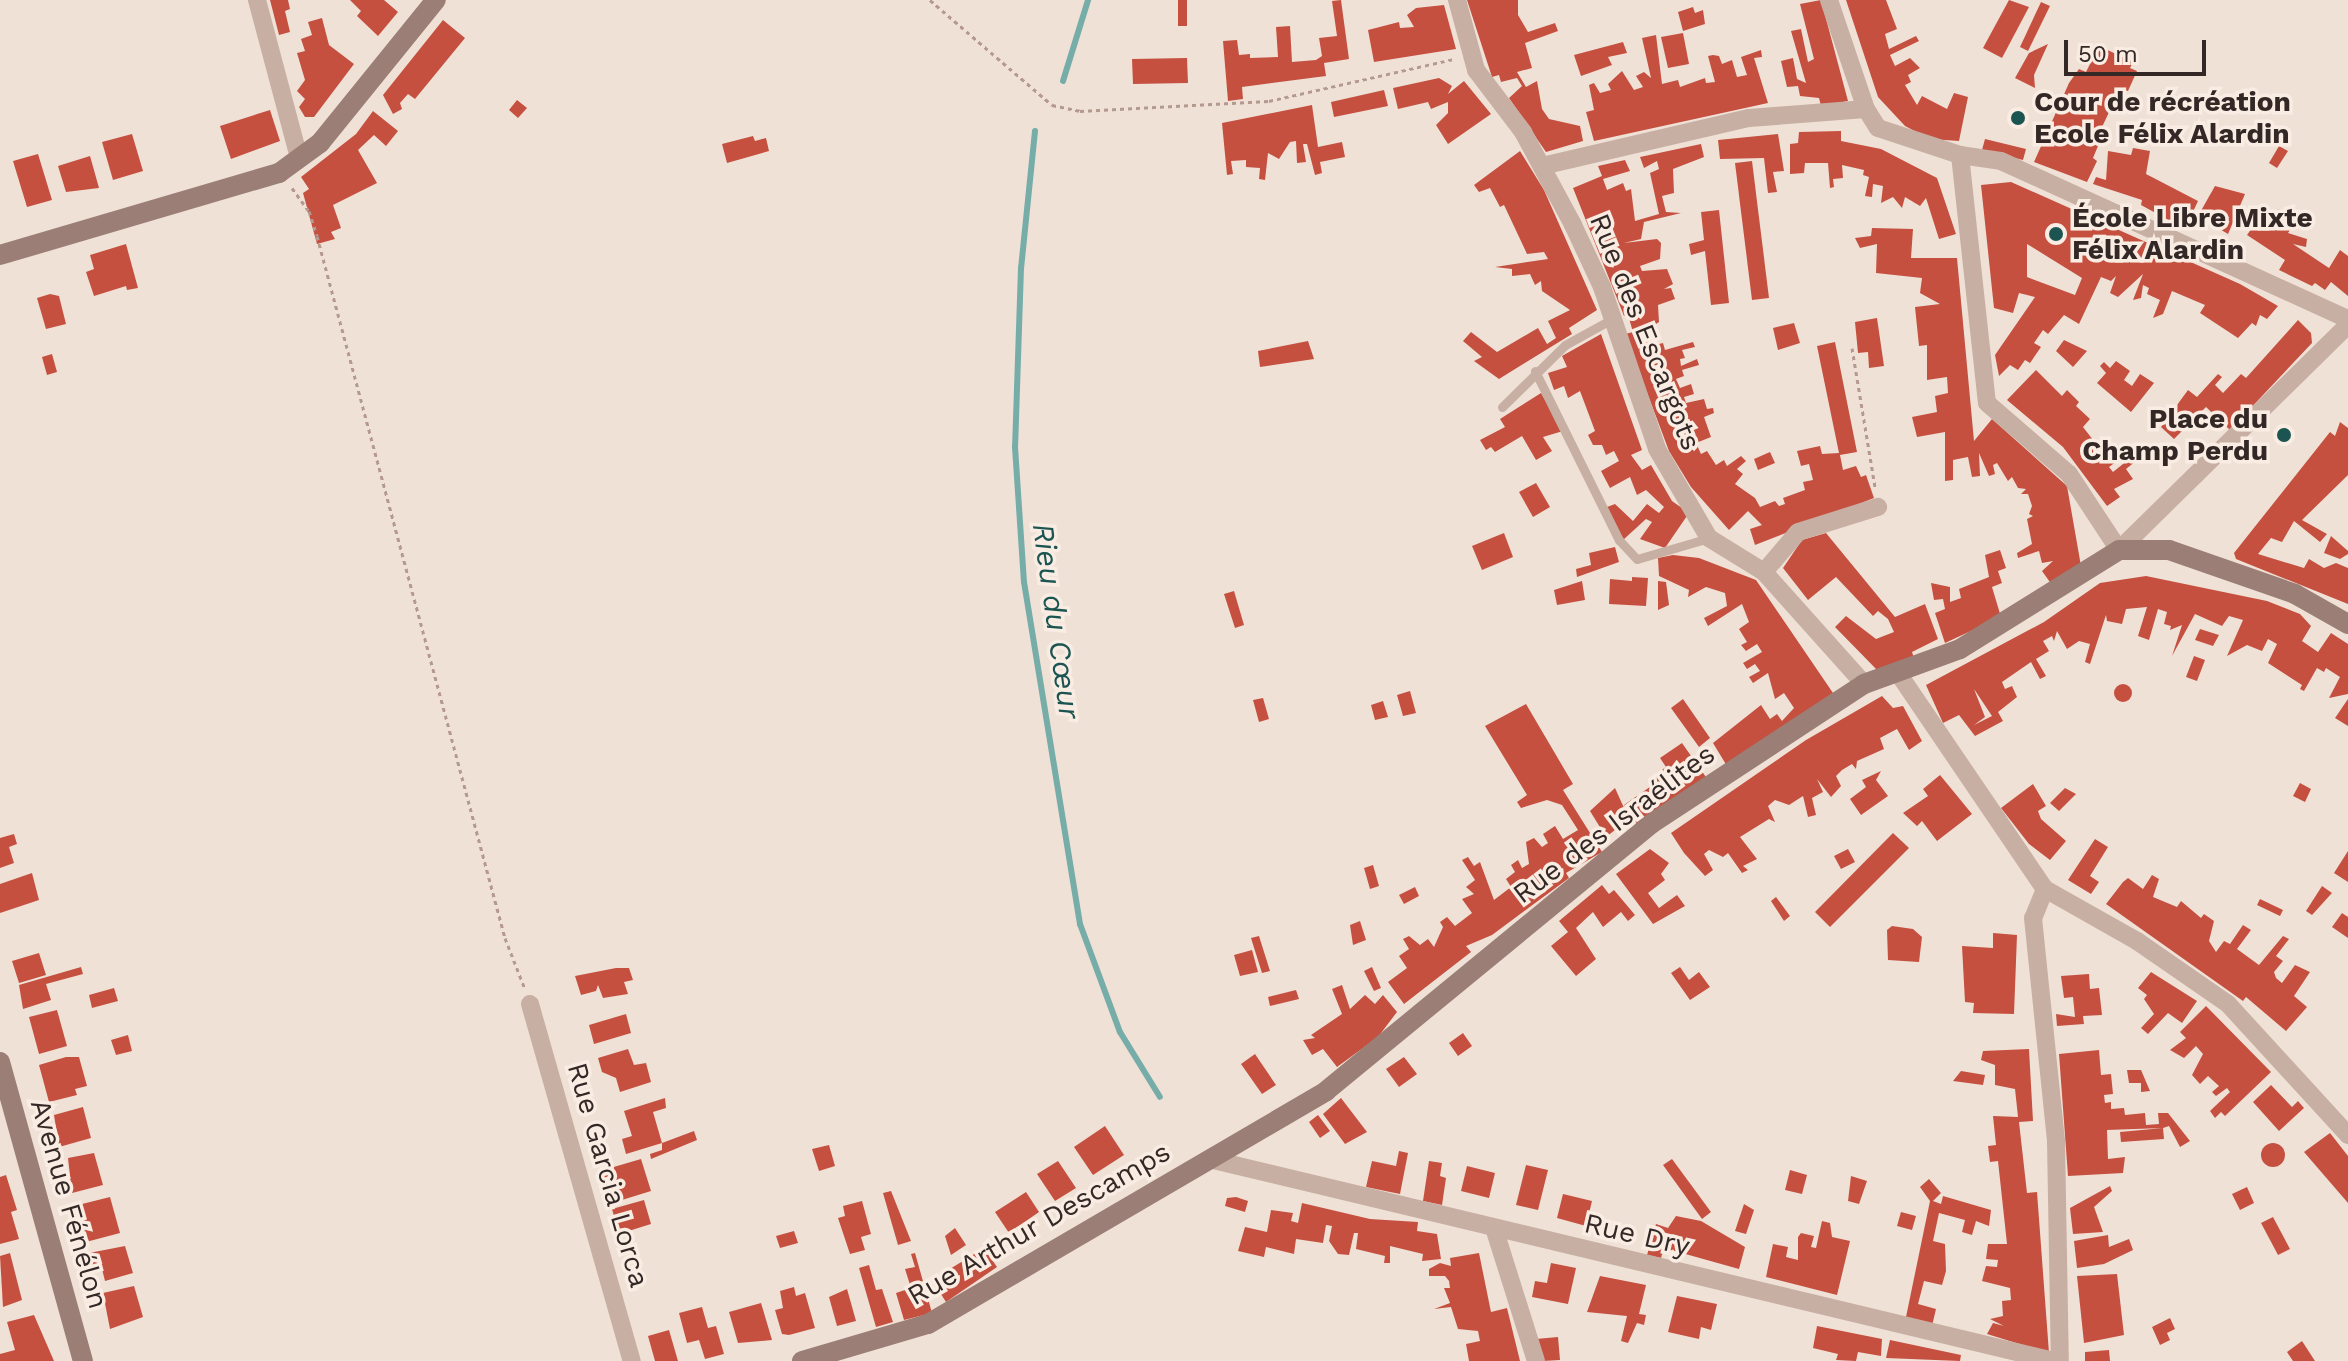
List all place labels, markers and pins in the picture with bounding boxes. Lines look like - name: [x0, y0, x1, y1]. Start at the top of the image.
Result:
- place label: Cour de récréation Ecole Félix Alardin: [2034, 85, 2291, 151]
- marker: Cour de récréation Ecole Félix Alardin: [2009, 109, 2027, 127]
- place label: École Libre Mixte Félix Alardin: [2072, 201, 2313, 267]
- marker: École Libre Mixte Félix Alardin: [2047, 225, 2065, 243]
- place label: Place du Champ Perdu: [2082, 402, 2268, 468]
- marker: Place du Champ Perdu: [2275, 426, 2293, 444]

